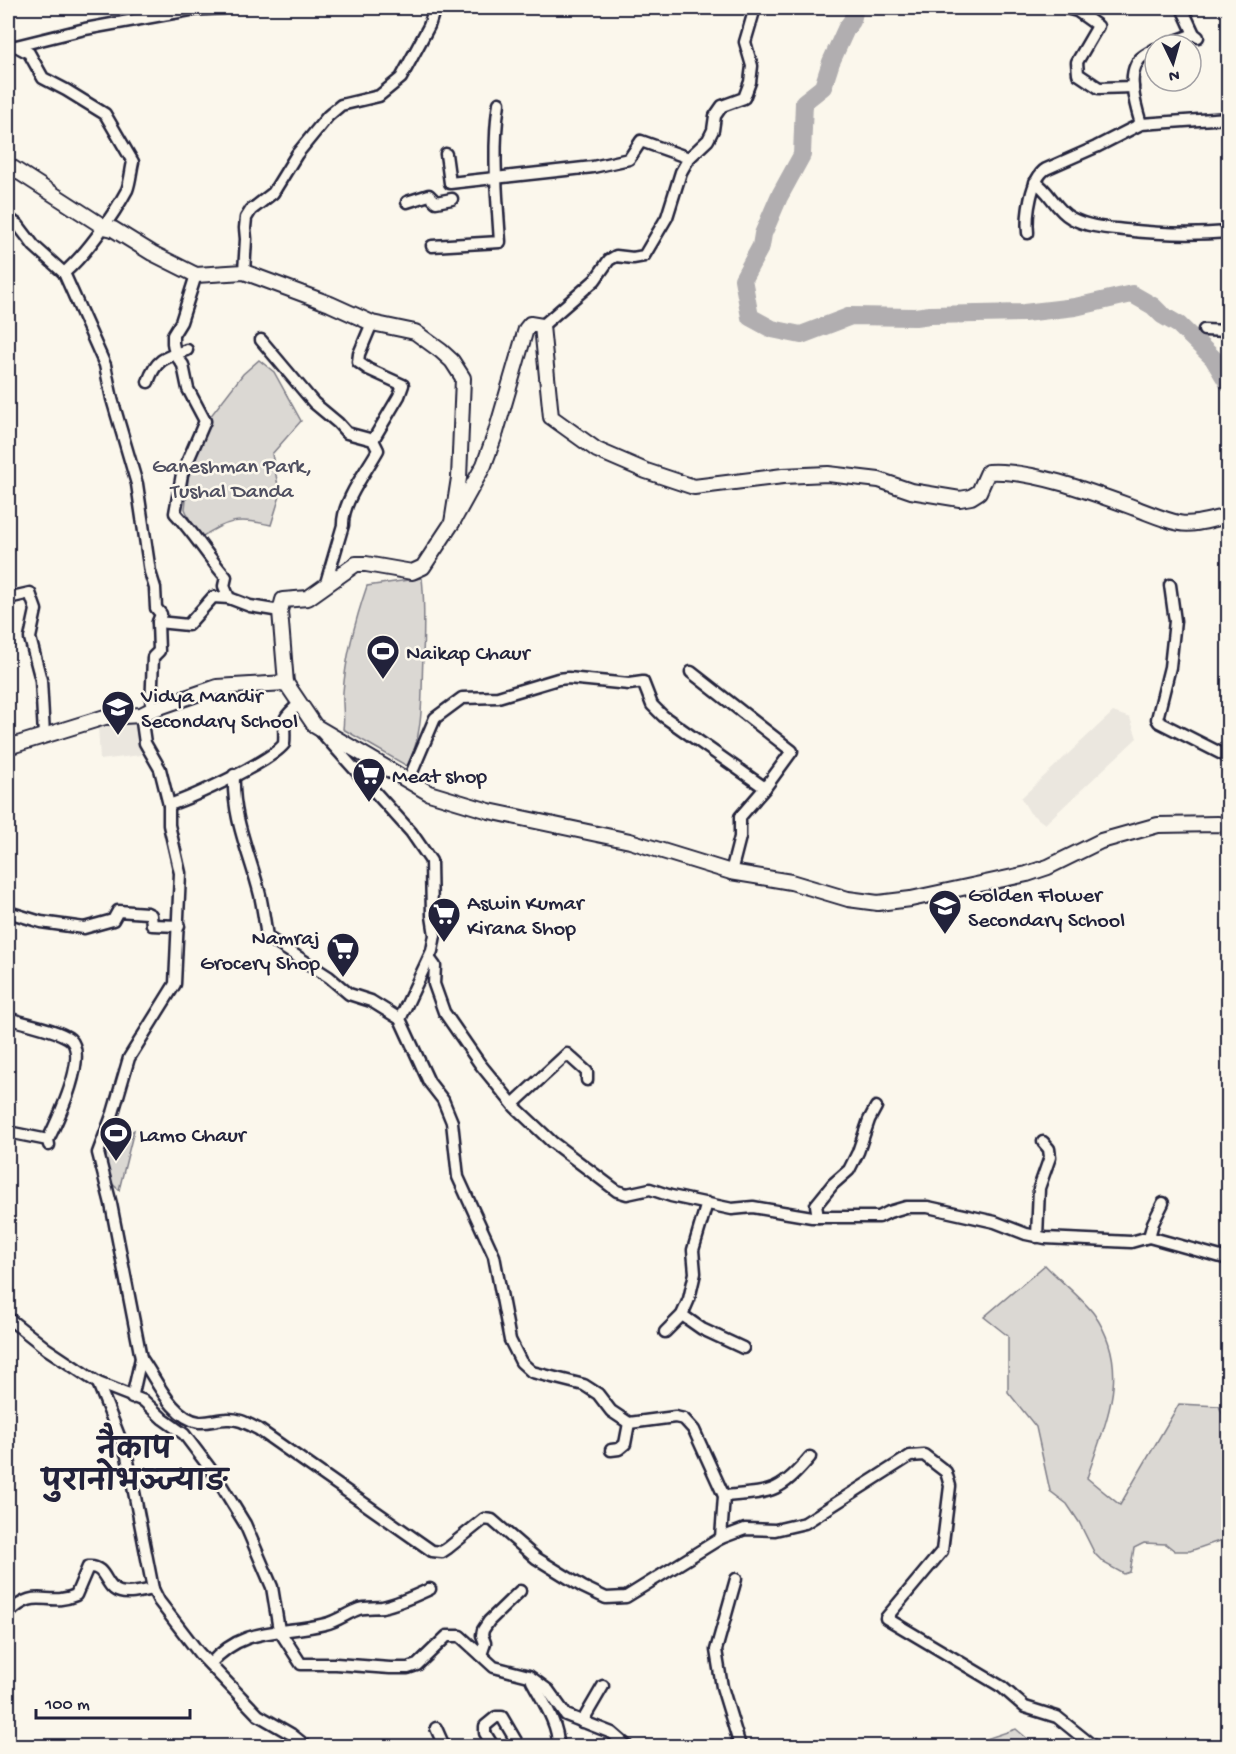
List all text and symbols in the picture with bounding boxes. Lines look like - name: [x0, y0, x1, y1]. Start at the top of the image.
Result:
- north arrow: [1143, 33, 1203, 93]
- text: N: [1167, 65, 1180, 84]
- park label: Ganeshman Park, Tushal Danda: [152, 455, 312, 506]
- sports icon: Naikap Chaur: [365, 633, 401, 680]
- place label: Naikap Chaur: [406, 642, 532, 668]
- place label: Vidya Mandir Secondary School: [140, 685, 298, 736]
- school or university icon: Vidya Mandir Secondary School: [100, 689, 136, 736]
- supermarket icon: Meat shop: [351, 756, 387, 803]
- place label: Meat shop: [392, 765, 487, 791]
- place label: Golden Flower Secondary School: [968, 884, 1125, 935]
- school or university icon: Golden Flower Secondary School: [927, 888, 963, 935]
- place label: Aswin Kumar Kirana Shop: [467, 892, 586, 943]
- supermarket icon: Aswin Kumar Kirana Shop: [426, 896, 462, 943]
- place label: Namraj Grocery Shop: [200, 927, 320, 978]
- supermarket icon: Namraj Grocery Shop: [325, 931, 361, 978]
- sports icon: Lamo Chaur: [98, 1115, 134, 1162]
- place label: Lamo Chaur: [139, 1124, 248, 1150]
- district label: नैकाप पुरानोभञ्ज्याङ: [39, 1422, 231, 1502]
- scale bar: [36, 1682, 190, 1720]
- text: 100 m: [44, 1695, 90, 1716]

